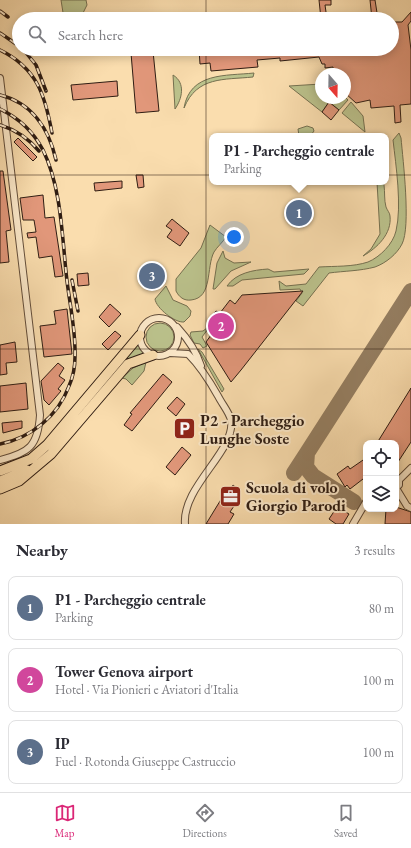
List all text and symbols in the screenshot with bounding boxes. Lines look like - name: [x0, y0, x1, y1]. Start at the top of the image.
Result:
- search box: [12, 12, 399, 56]
- icon: search: [26, 23, 48, 45]
- text: Search here: [58, 25, 123, 44]
- north arrow: [315, 68, 351, 104]
- popup: [209, 133, 389, 185]
- text: P1 - Parcheggio centrale: [224, 141, 374, 160]
- text: Parking: [224, 160, 262, 177]
- pin: 1: [286, 198, 312, 228]
- your location: [224, 227, 244, 247]
- pin: 3: [139, 261, 165, 291]
- pin: 2: [208, 311, 234, 341]
- place label: P2 - Parcheggio Lunghe Soste: [200, 410, 304, 449]
- parking icon: P2 - Parcheggio Lunghe Soste: [171, 416, 197, 442]
- map controls: [363, 440, 399, 512]
- button: locate: [363, 440, 399, 476]
- button: layers: [363, 476, 399, 512]
- place label: Scuola di volo Giorgio Parodi: [246, 477, 346, 516]
- office icon: Scuola di volo Giorgio Parodi: [218, 483, 244, 509]
- text: Nearby: [16, 539, 68, 561]
- text: 3 results: [354, 542, 395, 559]
- text: P1 - Parcheggio centrale: [55, 590, 206, 609]
- text: 1: [27, 600, 33, 617]
- text: 80 m: [369, 600, 394, 617]
- text: Parking: [55, 609, 93, 626]
- text: Tower Genova airport: [55, 662, 193, 681]
- text: 2: [27, 672, 33, 689]
- text: 100 m: [363, 672, 394, 689]
- text: Hotel · Via Pionieri e Aviatori d'Italia: [55, 681, 238, 698]
- text: IP: [55, 734, 70, 753]
- text: 3: [27, 744, 33, 761]
- text: 100 m: [363, 744, 394, 761]
- text: Fuel · Rotonda Giuseppe Castruccio: [55, 753, 236, 770]
- tab: Map: [54, 802, 76, 840]
- tab: Directions: [183, 802, 227, 840]
- tab: Saved: [334, 802, 357, 840]

